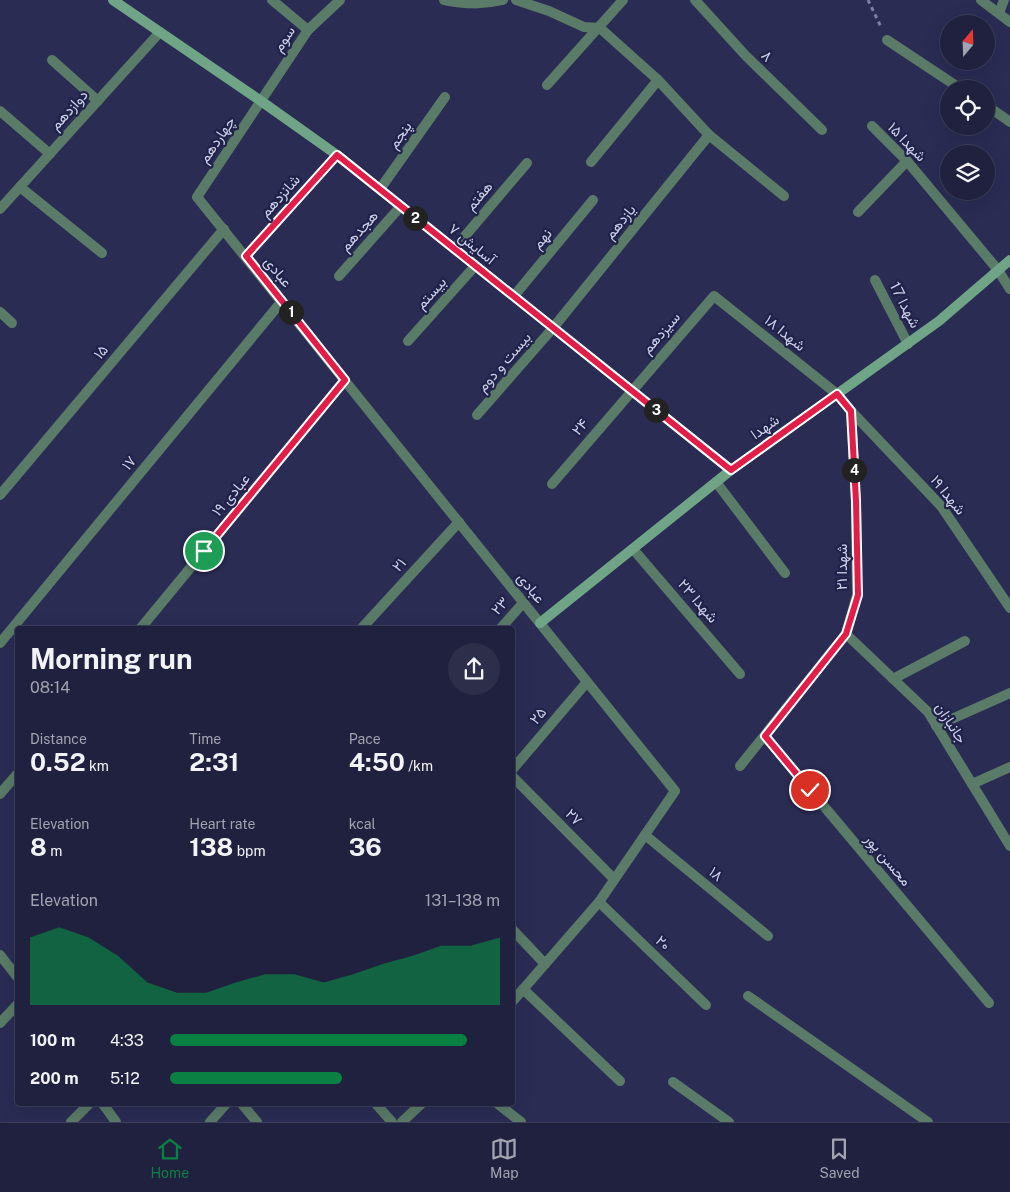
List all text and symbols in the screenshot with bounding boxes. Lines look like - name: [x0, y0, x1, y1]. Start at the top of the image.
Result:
- north arrow: [940, 15, 995, 70]
- map controls: [940, 15, 995, 200]
- street label: سوم: [269, 22, 300, 56]
- street label: ۸: [758, 46, 777, 65]
- button: locate: [940, 80, 995, 135]
- street label: دوازدهم: [46, 86, 93, 135]
- street label: چهاردهم: [195, 113, 240, 167]
- street label: پنجم: [384, 118, 417, 153]
- street label: شهدا ۱۵: [884, 119, 930, 165]
- button: layers: [940, 145, 995, 200]
- street label: شانزدهم: [256, 171, 305, 222]
- street label: هفتم: [462, 178, 497, 215]
- street label: یازدهم: [601, 201, 640, 244]
- pin: 2: [402, 206, 428, 230]
- street label: هجدهم: [336, 207, 383, 256]
- text: 2: [411, 210, 420, 226]
- street label: آسایش ۷: [444, 220, 500, 270]
- street label: نهم: [528, 225, 556, 254]
- street label: عبادی: [259, 253, 296, 292]
- street label: بیستم: [412, 273, 451, 314]
- street label: شهدا 17: [886, 279, 924, 331]
- pin: 1: [278, 300, 304, 324]
- text: 1: [289, 304, 295, 320]
- street label: سیزدهم: [638, 308, 685, 358]
- street label: شهدا ۱۸: [761, 311, 809, 355]
- street label: بیست و دوم: [473, 328, 536, 396]
- street label: ۱۵: [90, 341, 111, 362]
- pin: 3: [644, 398, 668, 422]
- text: 3: [652, 402, 661, 418]
- street label: شهدا: [747, 411, 783, 443]
- street label: ۲۴: [568, 415, 592, 438]
- street label: ۱۷: [118, 452, 139, 473]
- pin: 4: [842, 458, 866, 482]
- text: 4: [850, 462, 859, 478]
- street label: عبادی ۱۹: [208, 470, 255, 521]
- street label: شهدا ۱۹: [927, 471, 970, 519]
- pin: [183, 530, 225, 572]
- icon: arrive: [190, 537, 218, 565]
- street label: شهدا ۲۱: [833, 544, 851, 590]
- street label: ۲۱: [388, 554, 409, 575]
- street label: عبادی: [512, 569, 549, 608]
- street label: شهدا ۲۳: [674, 575, 722, 627]
- street label: ۲۳: [487, 593, 512, 618]
- text: Morning run: [30, 642, 193, 675]
- button: share: [448, 643, 500, 695]
- text: 08:14: [30, 678, 70, 697]
- street label: جانبازان: [931, 699, 971, 747]
- street label: ۲۵: [526, 704, 550, 728]
- text: Distance: [30, 731, 87, 747]
- text: Time: [189, 731, 221, 747]
- text: Pace: [349, 731, 381, 747]
- text: 0.52: [30, 747, 86, 777]
- text: 2:31: [189, 747, 239, 777]
- text: 4:50: [349, 747, 405, 777]
- text: km: [86, 758, 109, 774]
- text: /km: [405, 758, 433, 774]
- pin: [789, 769, 831, 811]
- icon: check: [796, 776, 824, 804]
- street label: ۲۷: [562, 805, 586, 829]
- text: Elevation: [30, 816, 89, 832]
- text: Heart rate: [189, 816, 256, 832]
- text: kcal: [349, 816, 376, 832]
- street label: محسن پور: [860, 829, 915, 890]
- text: 8: [30, 832, 47, 862]
- text: 138: [189, 832, 233, 862]
- text: 36: [349, 832, 382, 862]
- text: m: [47, 843, 62, 859]
- text: bpm: [233, 843, 266, 859]
- street label: ۱۸: [706, 863, 727, 884]
- text: Elevation: [30, 891, 98, 910]
- text: 131–138 m: [425, 891, 500, 910]
- street label: ۲۰: [652, 932, 674, 954]
- text: 100 m: [30, 1031, 75, 1050]
- text: 4:33: [110, 1031, 144, 1050]
- text: 200 m: [30, 1069, 79, 1088]
- text: 5:12: [110, 1069, 140, 1088]
- tab: Home: [150, 1135, 189, 1181]
- tab: Map: [490, 1135, 518, 1181]
- tab: Saved: [819, 1135, 860, 1181]

